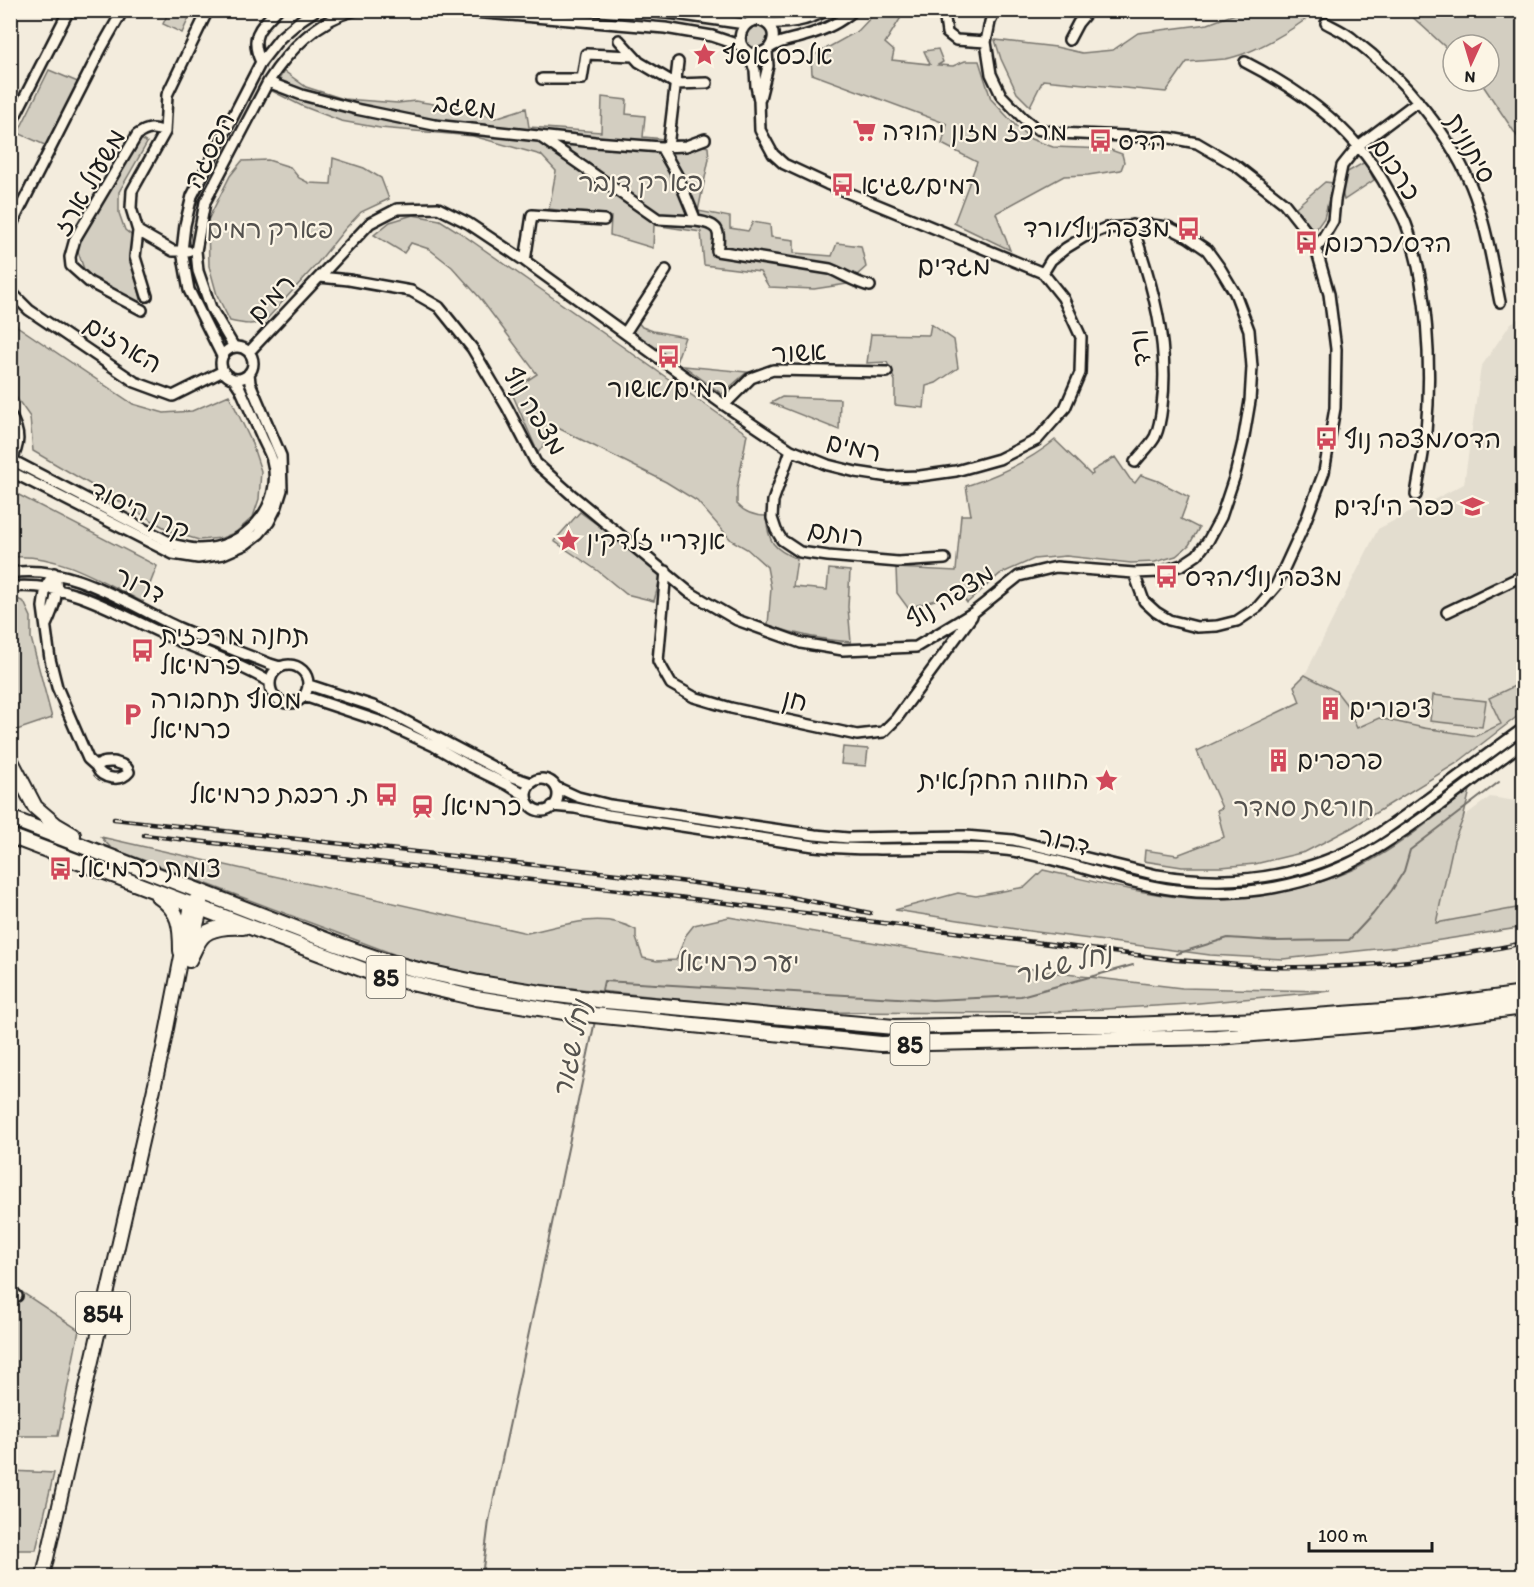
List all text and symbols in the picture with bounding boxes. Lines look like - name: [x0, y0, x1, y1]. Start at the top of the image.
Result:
- north arrow: [1441, 33, 1501, 93]
- place label: אלכס אסף: [722, 39, 833, 71]
- place icon: אלכס אסף: [691, 42, 717, 68]
- text: N: [1464, 68, 1476, 87]
- street label: משגב: [432, 86, 498, 126]
- street label: הפסגה: [176, 106, 242, 194]
- street label: סיתונית: [1439, 107, 1503, 189]
- place label: מרכז מזון יהודה: [882, 115, 1068, 147]
- supermarket icon: מרכז מזון יהודה: [851, 118, 877, 144]
- street label: משעול ארז: [46, 123, 132, 241]
- place label: הדס: [1118, 125, 1166, 157]
- bus stop icon: הדס: [1087, 128, 1113, 154]
- street label: כרכום: [1364, 131, 1428, 207]
- park label: פארק דנבר: [579, 166, 703, 198]
- place label: רמים/שגיא: [861, 169, 981, 201]
- bus stop icon: רמים/שגיא: [830, 172, 856, 198]
- place label: מצפה נוף/ורד: [1023, 212, 1170, 244]
- park label: פארק רמים: [206, 213, 334, 245]
- bus stop icon: מצפה נוף/ורד: [1175, 215, 1201, 241]
- place label: הדס/כרכום: [1324, 227, 1452, 259]
- bus stop icon: הדס/כרכום: [1293, 230, 1319, 256]
- district label: מגדים: [917, 249, 991, 282]
- street label: רמים: [240, 267, 302, 329]
- street label: הארזים: [78, 308, 168, 380]
- street label: ורד: [1122, 328, 1158, 368]
- street label: אשור: [771, 335, 827, 369]
- bus stop icon: רמים/אשור: [655, 344, 681, 370]
- street label: מצפה נוף: [496, 361, 574, 461]
- place label: רמים/אשור: [607, 372, 729, 404]
- place label: הדס/מצפה נוף: [1344, 423, 1501, 455]
- street label: רמים: [823, 425, 885, 469]
- bus stop icon: הדס/מצפה נוף: [1313, 426, 1339, 452]
- street label: קרן היסוד: [85, 473, 195, 547]
- place label: כפר הילדים: [1334, 490, 1454, 522]
- school or university icon: כפר הילדים: [1459, 493, 1485, 519]
- street label: רותם: [806, 513, 866, 553]
- place label: אנדריי זלדקין: [586, 524, 725, 556]
- place icon: אנדריי זלדקין: [555, 527, 581, 553]
- street label: מצפה נוף: [900, 556, 1000, 636]
- street label: דרור: [109, 559, 171, 611]
- place label: מצפה נוף/הדס: [1185, 561, 1342, 593]
- bus stop icon: מצפה נוף/הדס: [1154, 564, 1180, 590]
- place label: תחנה מרכזית כרמיאל: [158, 619, 310, 681]
- bus stop icon: תחנה מרכזית כרמיאל: [129, 637, 155, 663]
- street label: חן: [780, 682, 810, 718]
- place label: מסוף תחבורה כרמיאל: [150, 683, 302, 745]
- place label: ציפורים: [1349, 692, 1431, 724]
- building icon: ציפורים: [1318, 695, 1344, 721]
- parking icon: מסוף תחבורה כרמיאל: [119, 701, 145, 727]
- place label: פרפרים: [1297, 744, 1383, 776]
- building icon: פרפרים: [1266, 747, 1292, 773]
- place label: החווה החקלאית: [916, 764, 1089, 796]
- place icon: החווה החקלאית: [1094, 767, 1120, 793]
- place label: ת. רכבת כרמיאל: [190, 778, 369, 810]
- bus stop icon: ת. רכבת כרמיאל: [374, 781, 400, 807]
- place label: כרמיאל: [441, 790, 522, 822]
- park label: חורשת סמדר: [1234, 791, 1374, 823]
- station icon: כרמיאל: [410, 793, 436, 819]
- street label: דרור: [1035, 819, 1093, 863]
- place label: צומת כרמיאל: [78, 852, 221, 884]
- bus stop icon: צומת כרמיאל: [47, 855, 73, 881]
- water label: נחל שגור: [1011, 935, 1117, 992]
- park label: יער כרמיאל: [677, 946, 799, 978]
- road number: 85: [366, 956, 406, 998]
- water label: נחל שגור: [545, 995, 598, 1101]
- road number: 85: [890, 1023, 930, 1065]
- road number: 854: [76, 1292, 130, 1334]
- scale bar: [1309, 1515, 1432, 1553]
- text: 100 m: [1318, 1525, 1368, 1547]

